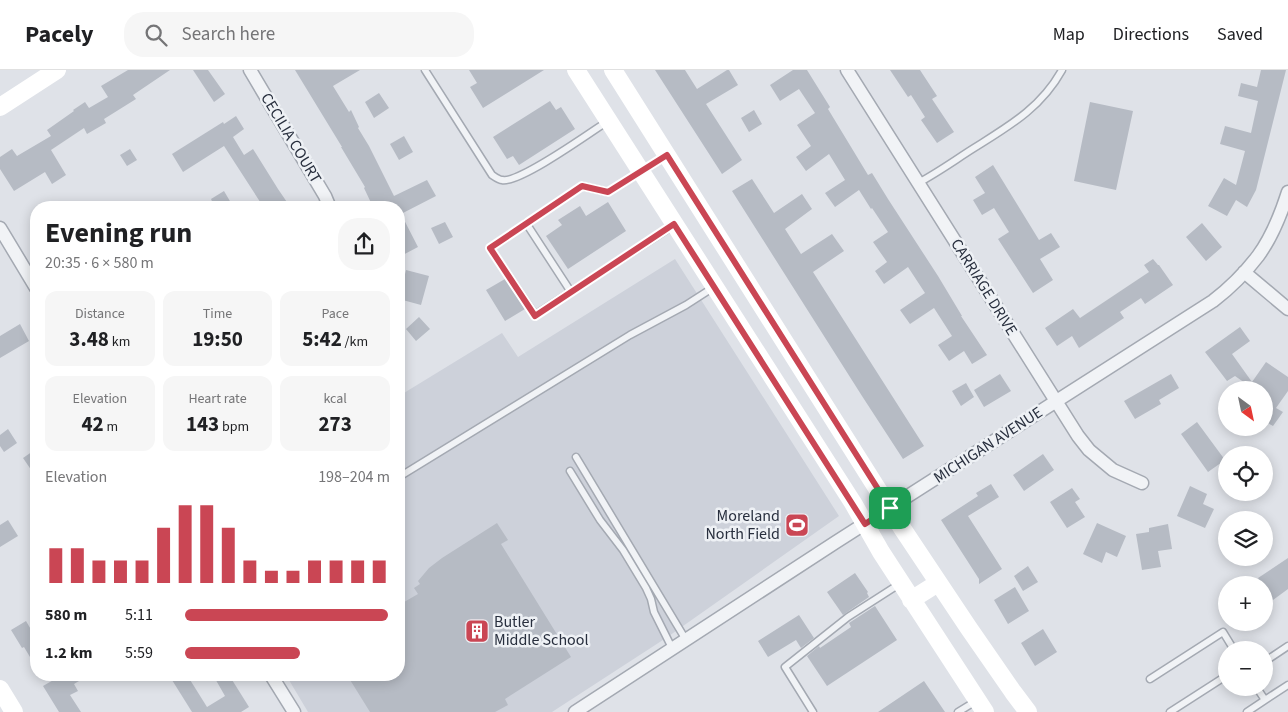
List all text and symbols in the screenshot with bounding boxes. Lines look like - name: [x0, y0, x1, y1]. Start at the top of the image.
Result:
- search box: [124, 12, 474, 57]
- text: Pacely: [25, 17, 94, 52]
- icon: search: [142, 21, 170, 49]
- text: Search here: [182, 21, 275, 48]
- text: Map: [1053, 22, 1085, 47]
- text: Directions: [1113, 22, 1189, 47]
- text: Saved: [1217, 22, 1263, 47]
- street label: CECILIA COURT: [255, 89, 327, 188]
- text: Evening run: [45, 213, 192, 253]
- button: share: [338, 218, 390, 270]
- street label: CARRIAGE DRIVE: [945, 234, 1023, 340]
- text: 20:35 · 6 × 580 m: [45, 252, 154, 274]
- text: Distance: [75, 304, 125, 324]
- text: Time: [203, 304, 232, 324]
- text: Pace: [321, 304, 349, 324]
- text: 3.48: [69, 324, 109, 354]
- text: 19:50: [192, 324, 243, 354]
- text: 5:42: [302, 324, 342, 354]
- text: km: [109, 332, 130, 352]
- text: /km: [342, 332, 368, 352]
- north arrow: [1218, 381, 1272, 436]
- map controls: [1218, 381, 1273, 696]
- text: Elevation: [73, 389, 127, 409]
- text: Heart rate: [188, 389, 247, 409]
- text: kcal: [323, 389, 347, 409]
- street label: MICHIGAN AVENUE: [929, 401, 1047, 489]
- text: 42: [82, 409, 104, 439]
- text: 143: [186, 409, 219, 439]
- text: 273: [319, 409, 352, 439]
- text: m: [104, 417, 118, 437]
- text: bpm: [219, 417, 249, 437]
- button: locate: [1218, 446, 1273, 501]
- text: Elevation: [45, 466, 107, 488]
- text: 198–204 m: [318, 466, 390, 488]
- pin: [869, 487, 911, 529]
- icon: arrive: [876, 494, 904, 522]
- place label: Moreland North Field: [705, 505, 780, 545]
- button: layers: [1218, 511, 1273, 566]
- sports icon: Moreland North Field: [784, 512, 810, 538]
- button: +: [1218, 576, 1273, 631]
- text: 580 m: [45, 604, 87, 626]
- text: 5:11: [125, 604, 153, 626]
- place label: Butler Middle School: [494, 611, 589, 651]
- building icon: Butler Middle School: [464, 618, 490, 644]
- button: −: [1218, 641, 1273, 696]
- text: 1.2 km: [45, 642, 92, 664]
- text: 5:59: [125, 642, 153, 664]

